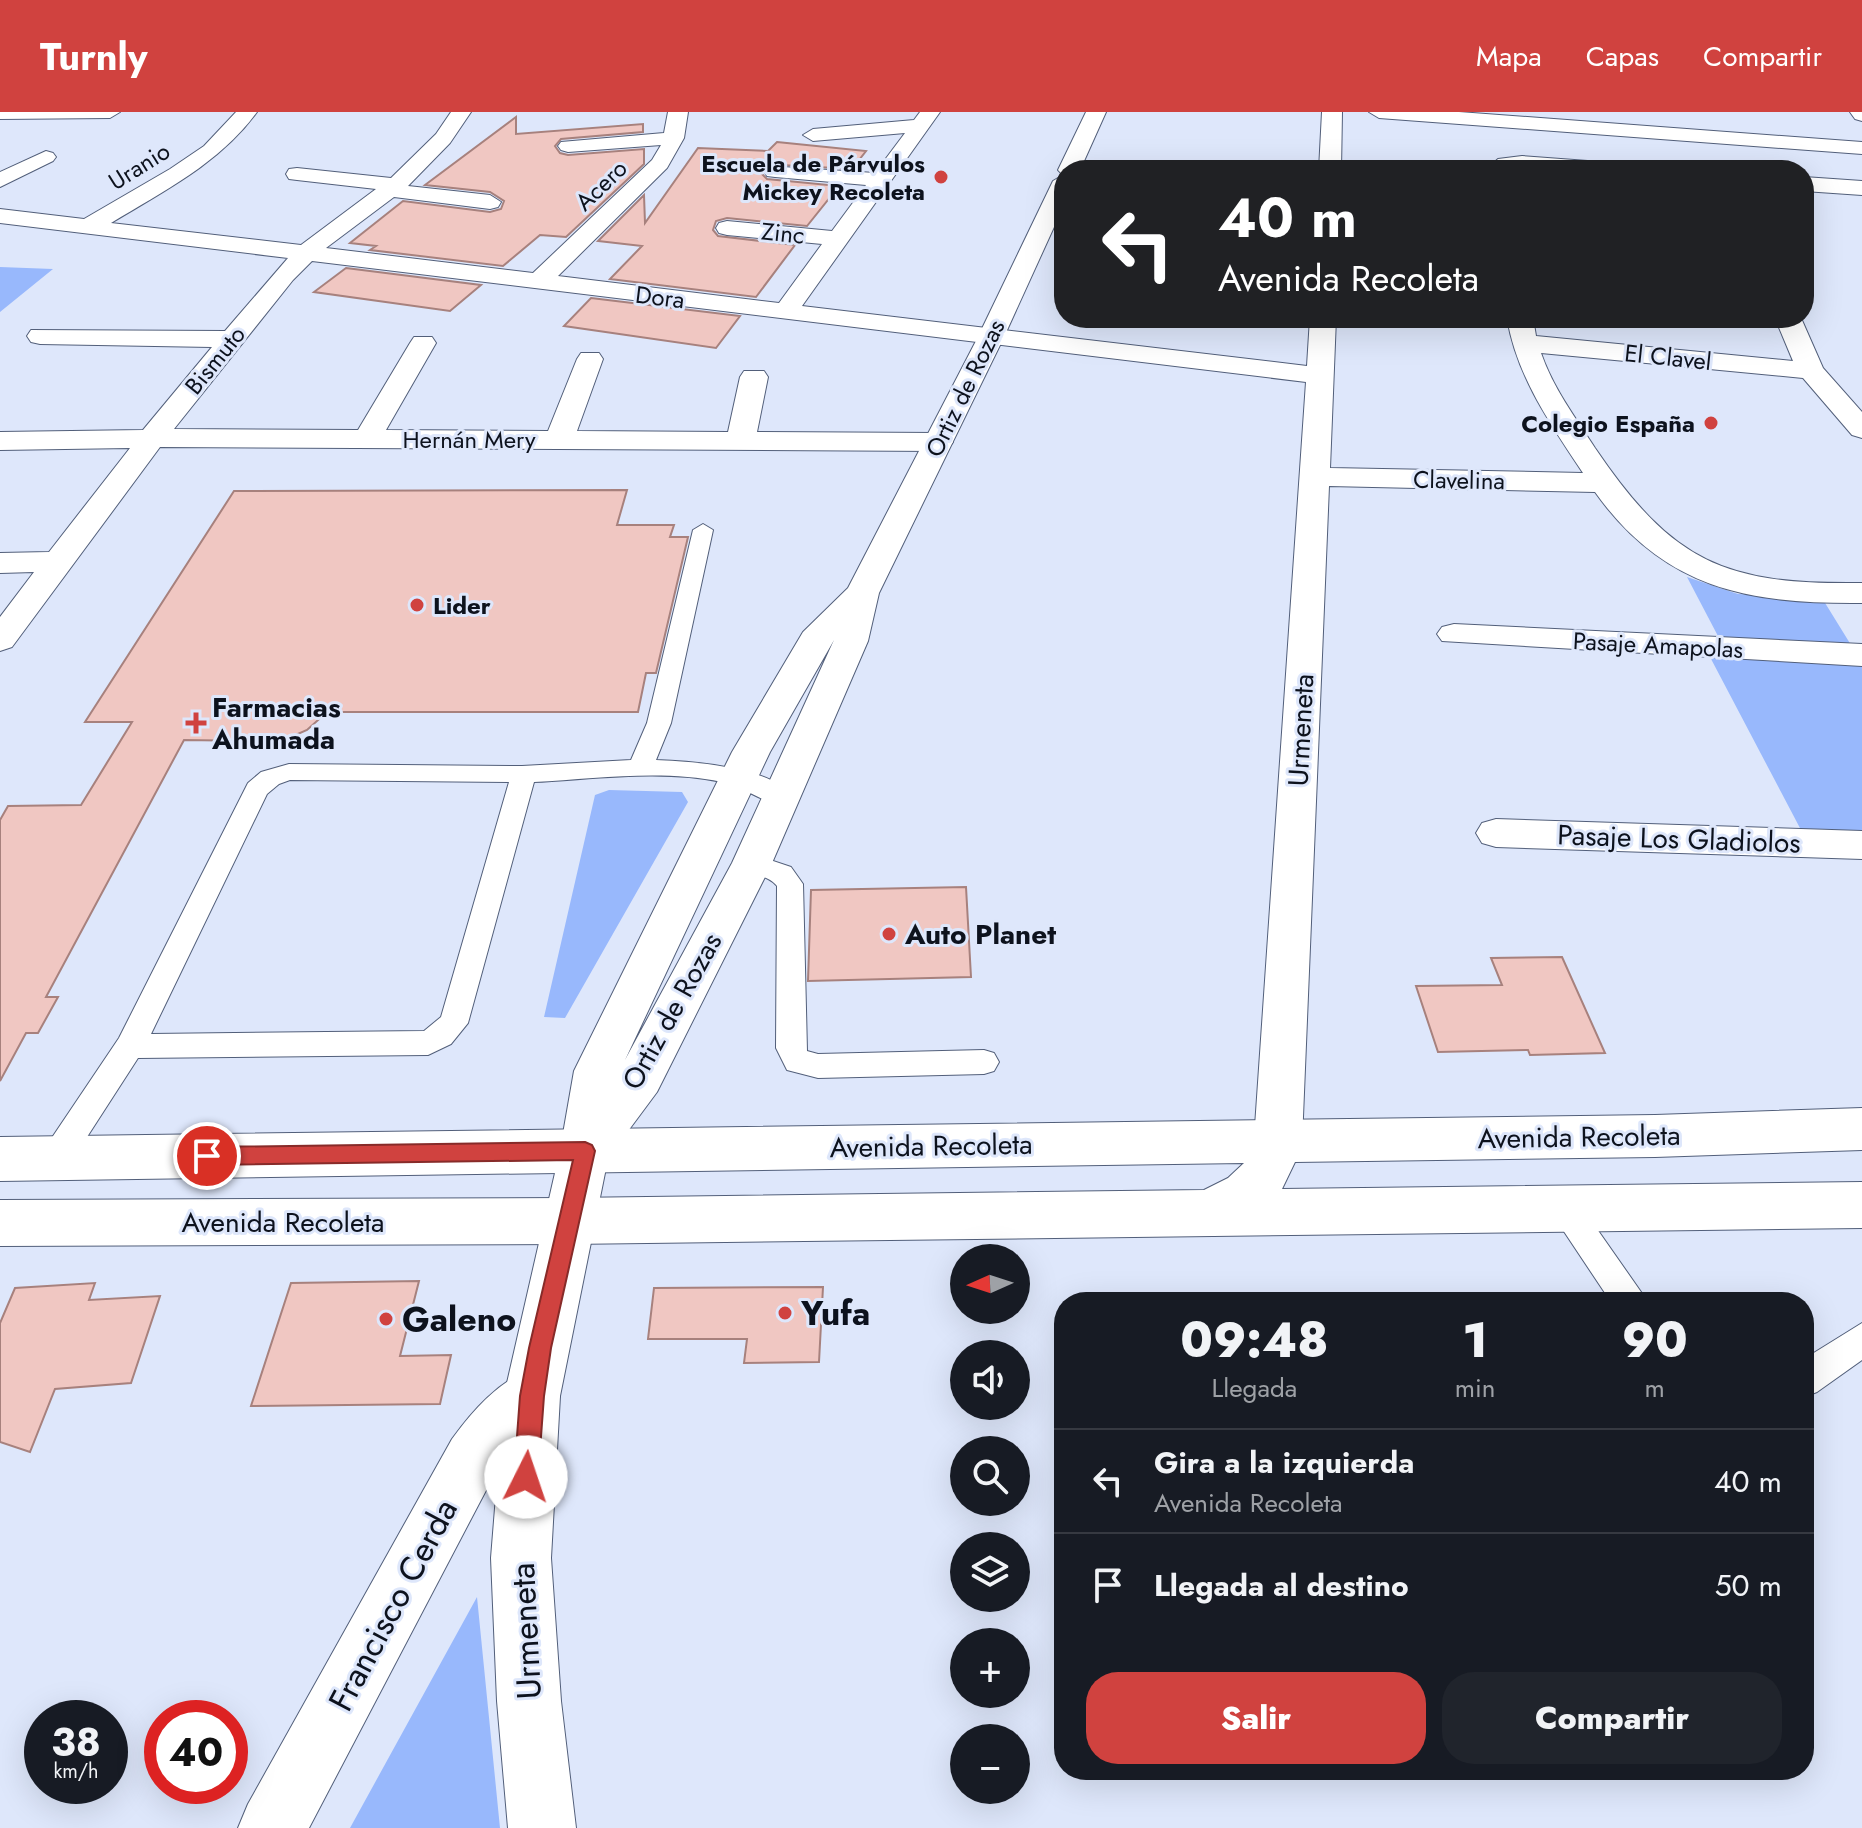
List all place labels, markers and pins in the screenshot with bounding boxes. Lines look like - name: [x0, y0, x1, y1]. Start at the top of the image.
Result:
- place label: Escuela de Párvulos Mickey Recoleta: [701, 146, 925, 209]
- marker: Escuela de Párvulos Mickey Recoleta: [932, 168, 950, 186]
- place label: Colegio España: [1521, 406, 1695, 441]
- marker: Colegio España: [1702, 414, 1720, 432]
- place label: Lider: [433, 588, 491, 623]
- marker: Lider: [408, 596, 426, 614]
- place label: Farmacias Ahumada: [211, 687, 341, 760]
- marker: Farmacias Ahumada: [187, 714, 205, 732]
- place label: Auto Planet: [904, 914, 1056, 955]
- marker: Auto Planet: [880, 925, 898, 943]
- pin: [173, 1122, 241, 1190]
- place label: Yufa: [800, 1289, 870, 1338]
- place label: Galeno: [402, 1295, 516, 1344]
- marker: Yufa: [776, 1304, 794, 1322]
- marker: Galeno: [377, 1310, 395, 1328]

